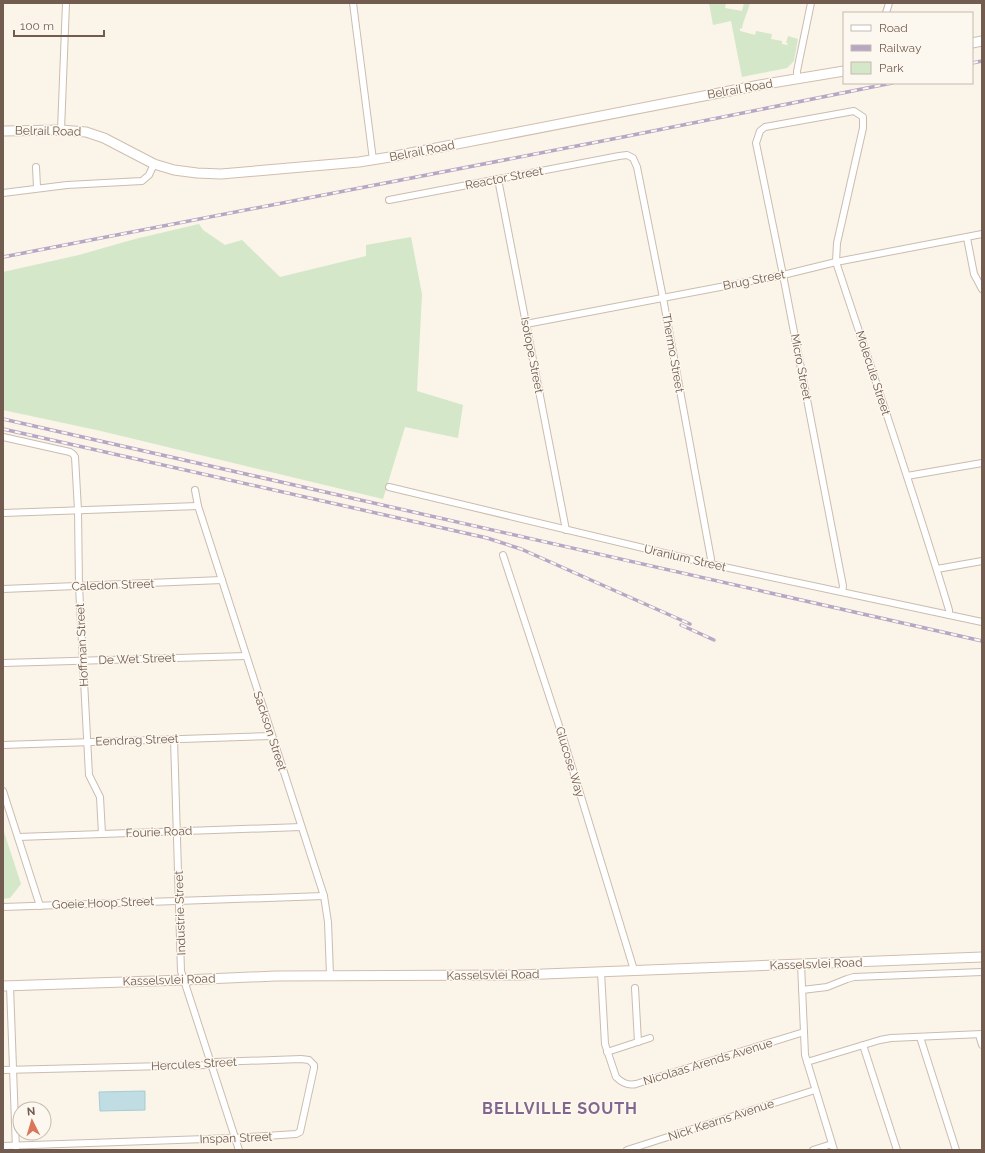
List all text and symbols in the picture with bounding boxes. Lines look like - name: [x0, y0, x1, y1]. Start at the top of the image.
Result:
- scale bar: [14, 12, 104, 38]
- legend: [843, 12, 973, 84]
- text: 100 m: [20, 19, 54, 33]
- text: Road: [879, 21, 908, 35]
- text: Railway: [879, 41, 922, 55]
- text: Park: [879, 61, 904, 75]
- street label: Belrail Road: [706, 76, 774, 102]
- street label: Belrail Road: [15, 123, 81, 139]
- street label: Belrail Road: [388, 138, 456, 164]
- street label: Reactor Street: [464, 164, 544, 192]
- street label: Brug Street: [722, 267, 786, 293]
- street label: Thermo Street: [659, 312, 687, 394]
- street label: Isotope Street: [518, 316, 546, 394]
- street label: Molecule Street: [853, 329, 893, 417]
- street label: Micro Street: [788, 333, 814, 401]
- street label: Uranium Street: [643, 542, 727, 574]
- street label: Caledon Street: [71, 577, 155, 593]
- street label: Hoffman Street: [73, 603, 91, 687]
- street label: De Wet Street: [98, 651, 176, 667]
- street label: Sackson Street: [251, 689, 289, 773]
- street label: Glucose Way: [553, 725, 587, 799]
- street label: Eendrag Street: [95, 732, 179, 748]
- street label: Fourie Road: [125, 824, 193, 840]
- street label: Industrie Street: [172, 870, 188, 956]
- street label: Goeie Hoop Street: [52, 894, 154, 912]
- street label: Kasselsvlei Road: [769, 955, 863, 973]
- street label: Kasselsvlei Road: [446, 967, 540, 983]
- street label: Kasselsvlei Road: [122, 971, 216, 989]
- street label: Nicolaas Arends Avenue: [642, 1036, 774, 1088]
- street label: Hercules Street: [151, 1055, 237, 1073]
- street label: Nick Kearns Avenue: [666, 1096, 776, 1144]
- district label: BELLVILLE SOUTH: [482, 1099, 638, 1118]
- north arrow: [12, 1101, 52, 1141]
- text: N: [26, 1105, 36, 1118]
- street label: Inspan Street: [199, 1130, 273, 1146]

